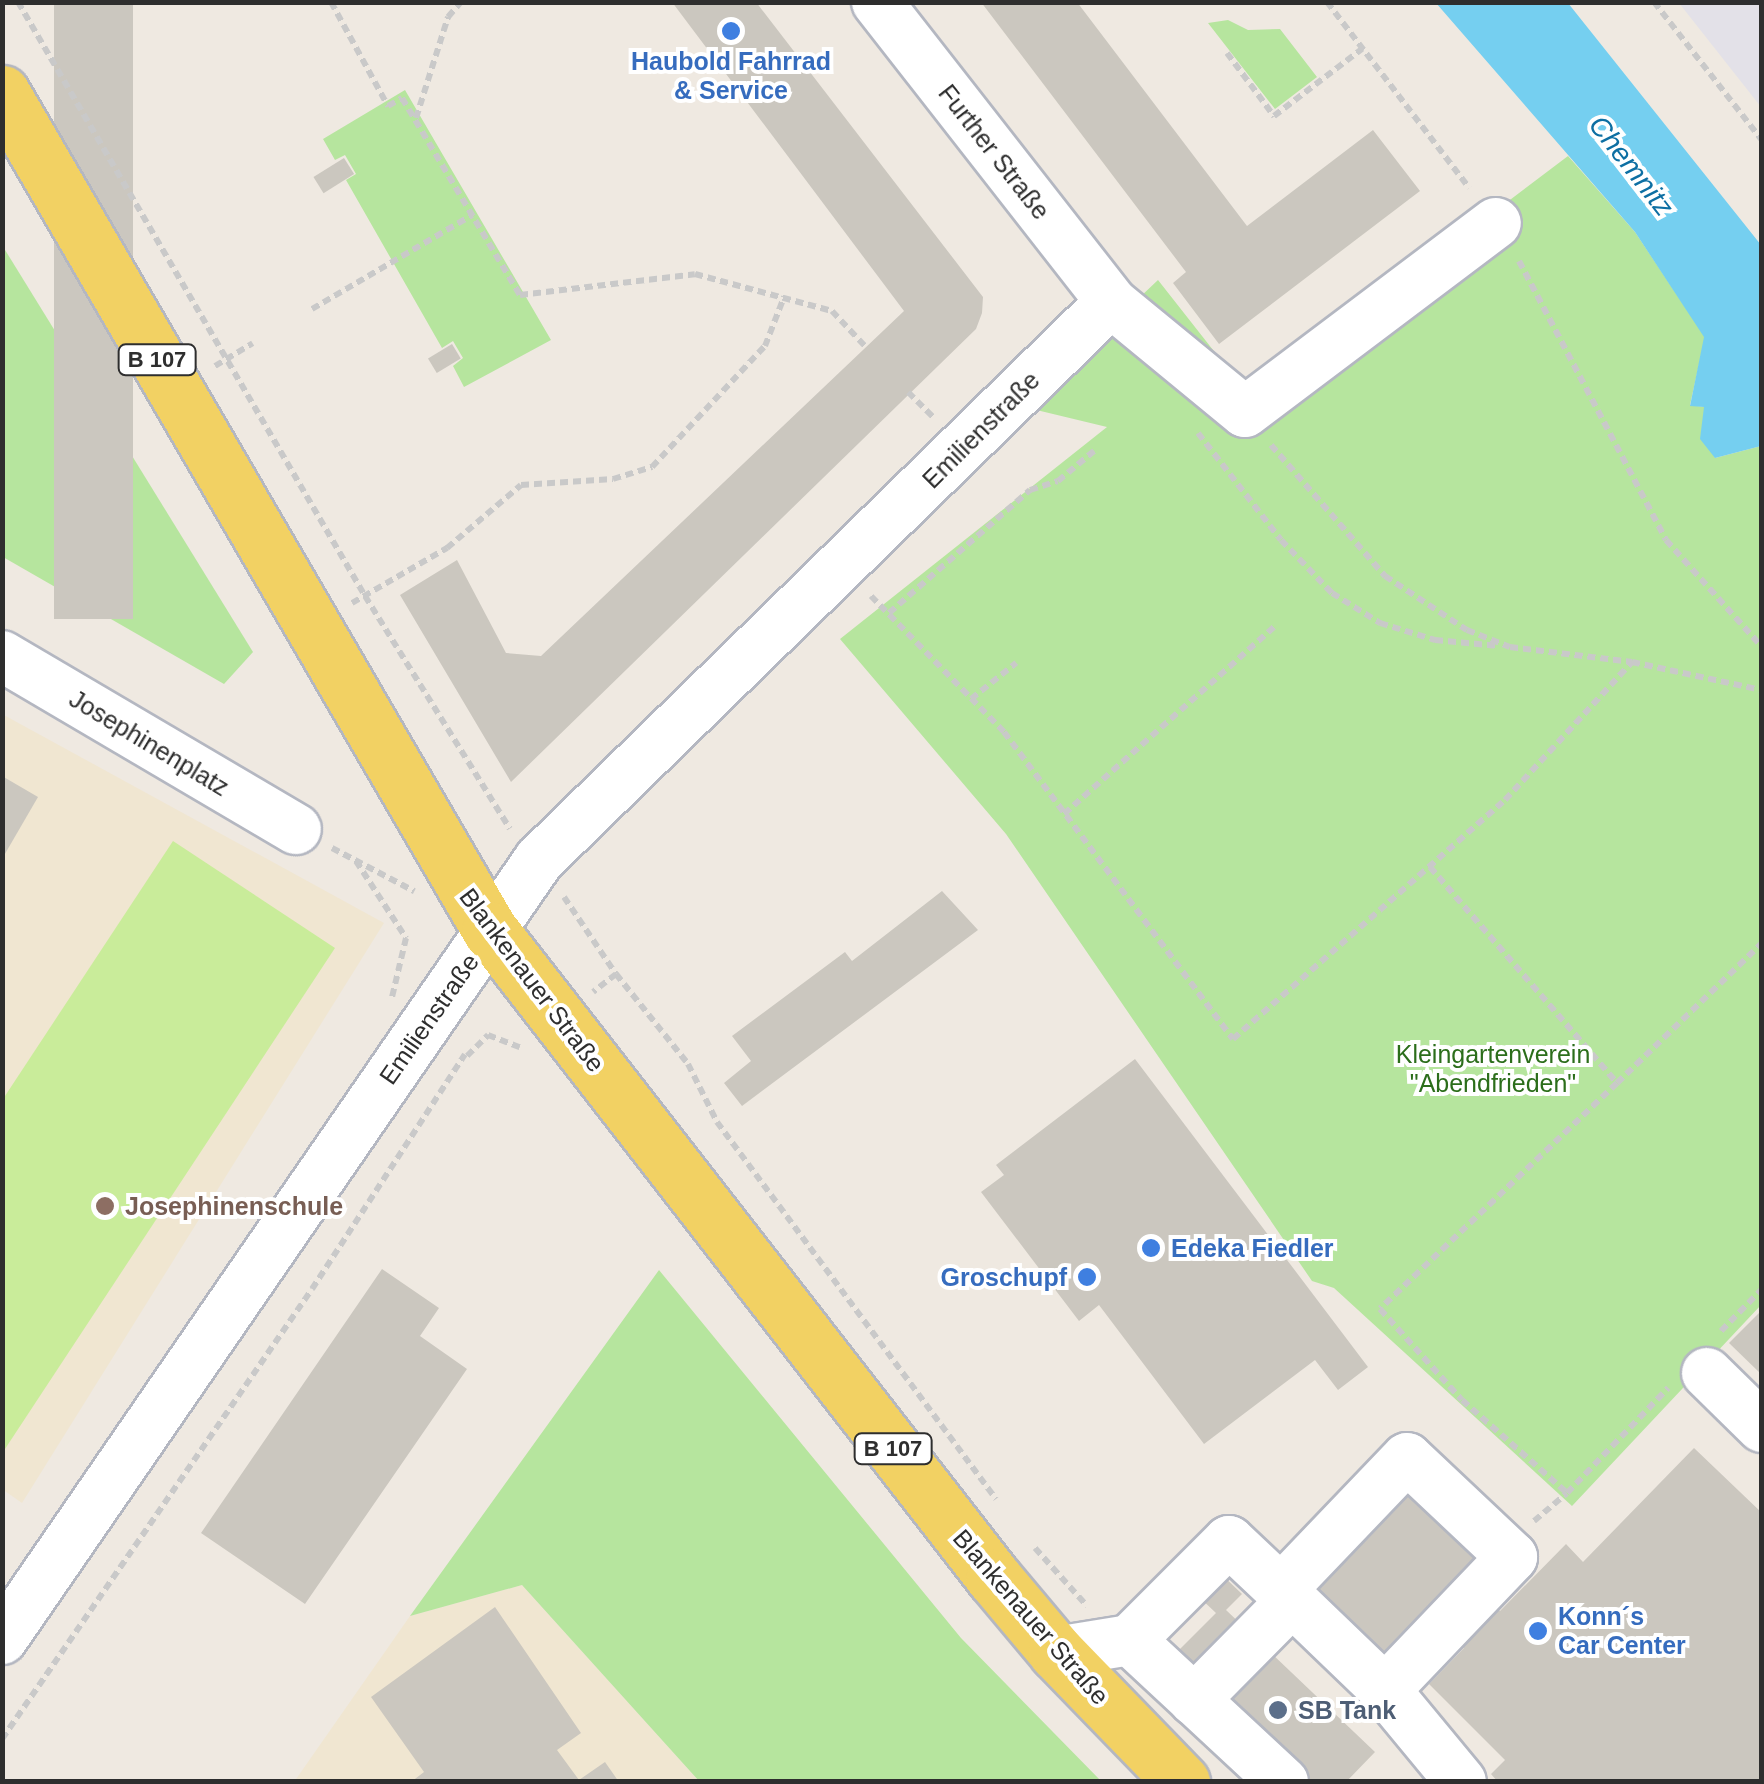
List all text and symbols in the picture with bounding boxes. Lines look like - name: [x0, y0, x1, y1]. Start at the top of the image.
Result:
- marker: Haubold Fahrrad & Service: [720, 20, 742, 42]
- place label: Haubold Fahrrad & Service: [631, 47, 831, 106]
- street label: Further Straße: [932, 79, 1056, 225]
- water label: Chemnitz: [1581, 109, 1681, 223]
- road number: B 107: [117, 343, 197, 377]
- street label: Emilienstraße: [916, 365, 1046, 495]
- street label: Josephinenplatz: [64, 684, 234, 802]
- street label: Blankenauer Straße: [453, 882, 611, 1078]
- street label: Emilienstraße: [373, 948, 485, 1090]
- park label: Kleingartenverein "Abendfrieden": [1396, 1040, 1590, 1099]
- place label: Josephinenschule: [125, 1191, 343, 1221]
- marker: Josephinenschule: [94, 1195, 116, 1217]
- place label: Edeka Fiedler: [1171, 1233, 1334, 1263]
- marker: Edeka Fiedler: [1140, 1237, 1162, 1259]
- place label: Groschupf: [941, 1262, 1067, 1292]
- marker: Groschupf: [1076, 1266, 1098, 1288]
- road number: B 107: [853, 1432, 933, 1466]
- street label: Blankenauer Straße: [947, 1523, 1115, 1711]
- place label: Konn´s Car Center: [1558, 1602, 1686, 1661]
- marker: Konn´s Car Center: [1527, 1620, 1549, 1642]
- place label: SB Tank: [1298, 1695, 1396, 1725]
- marker: SB Tank: [1267, 1699, 1289, 1721]

